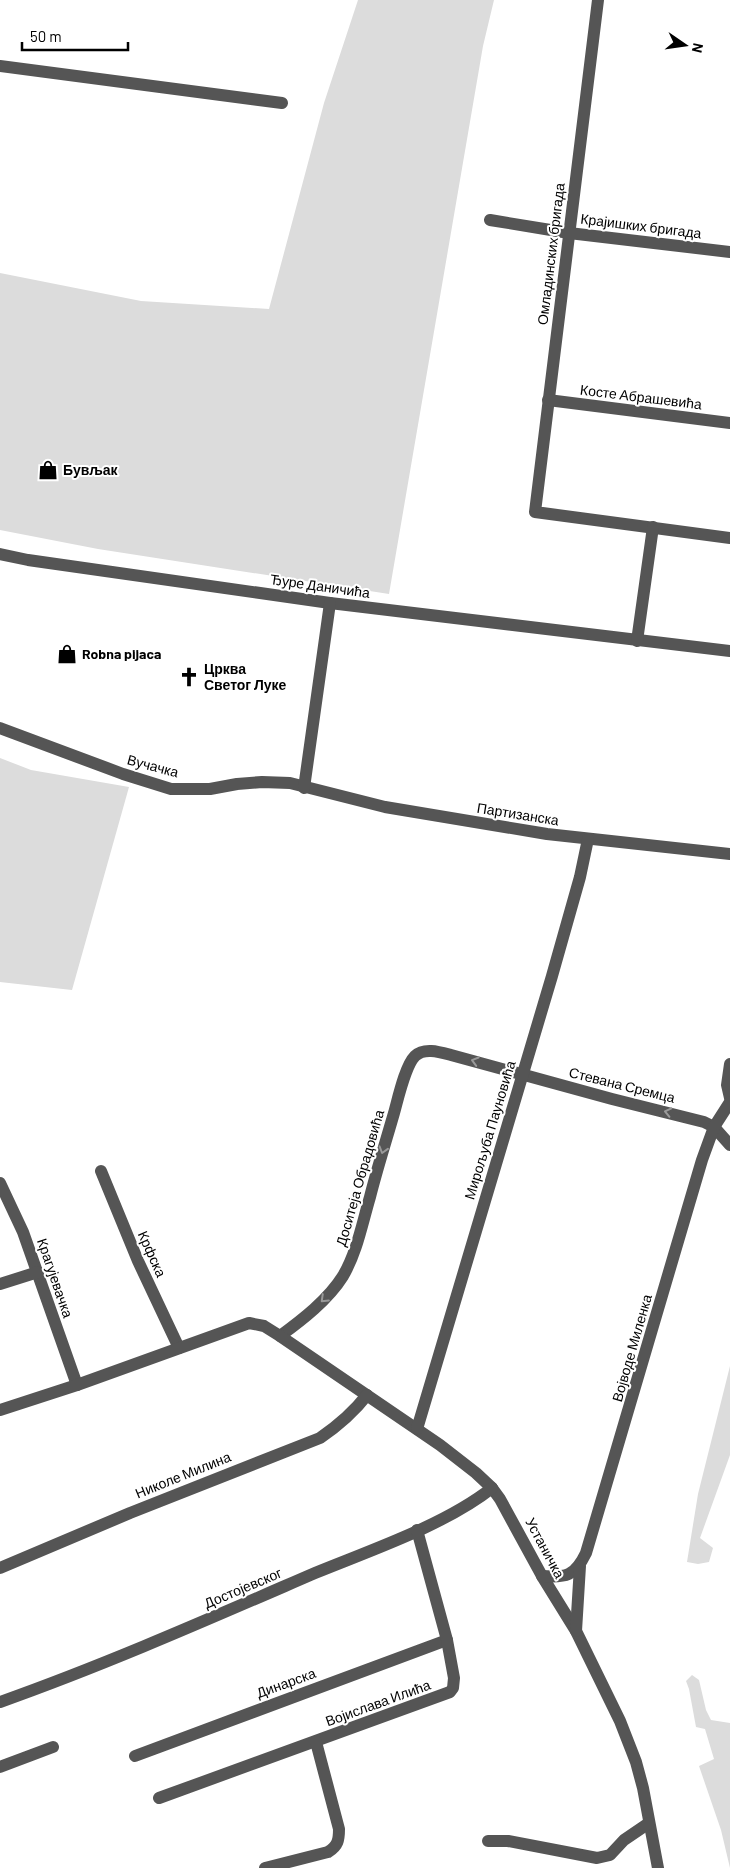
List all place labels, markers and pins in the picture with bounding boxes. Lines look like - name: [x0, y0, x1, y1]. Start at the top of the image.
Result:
- shop icon: Бувљак: [37, 459, 59, 481]
- place label: Бувљак: [63, 461, 119, 478]
- shop icon: Robna pijaca: [56, 643, 78, 665]
- place label: Robna pijaca: [82, 645, 161, 662]
- place label: Црква Светог Луке: [204, 660, 287, 693]
- church icon: Црква Светог Луке: [178, 666, 200, 688]

